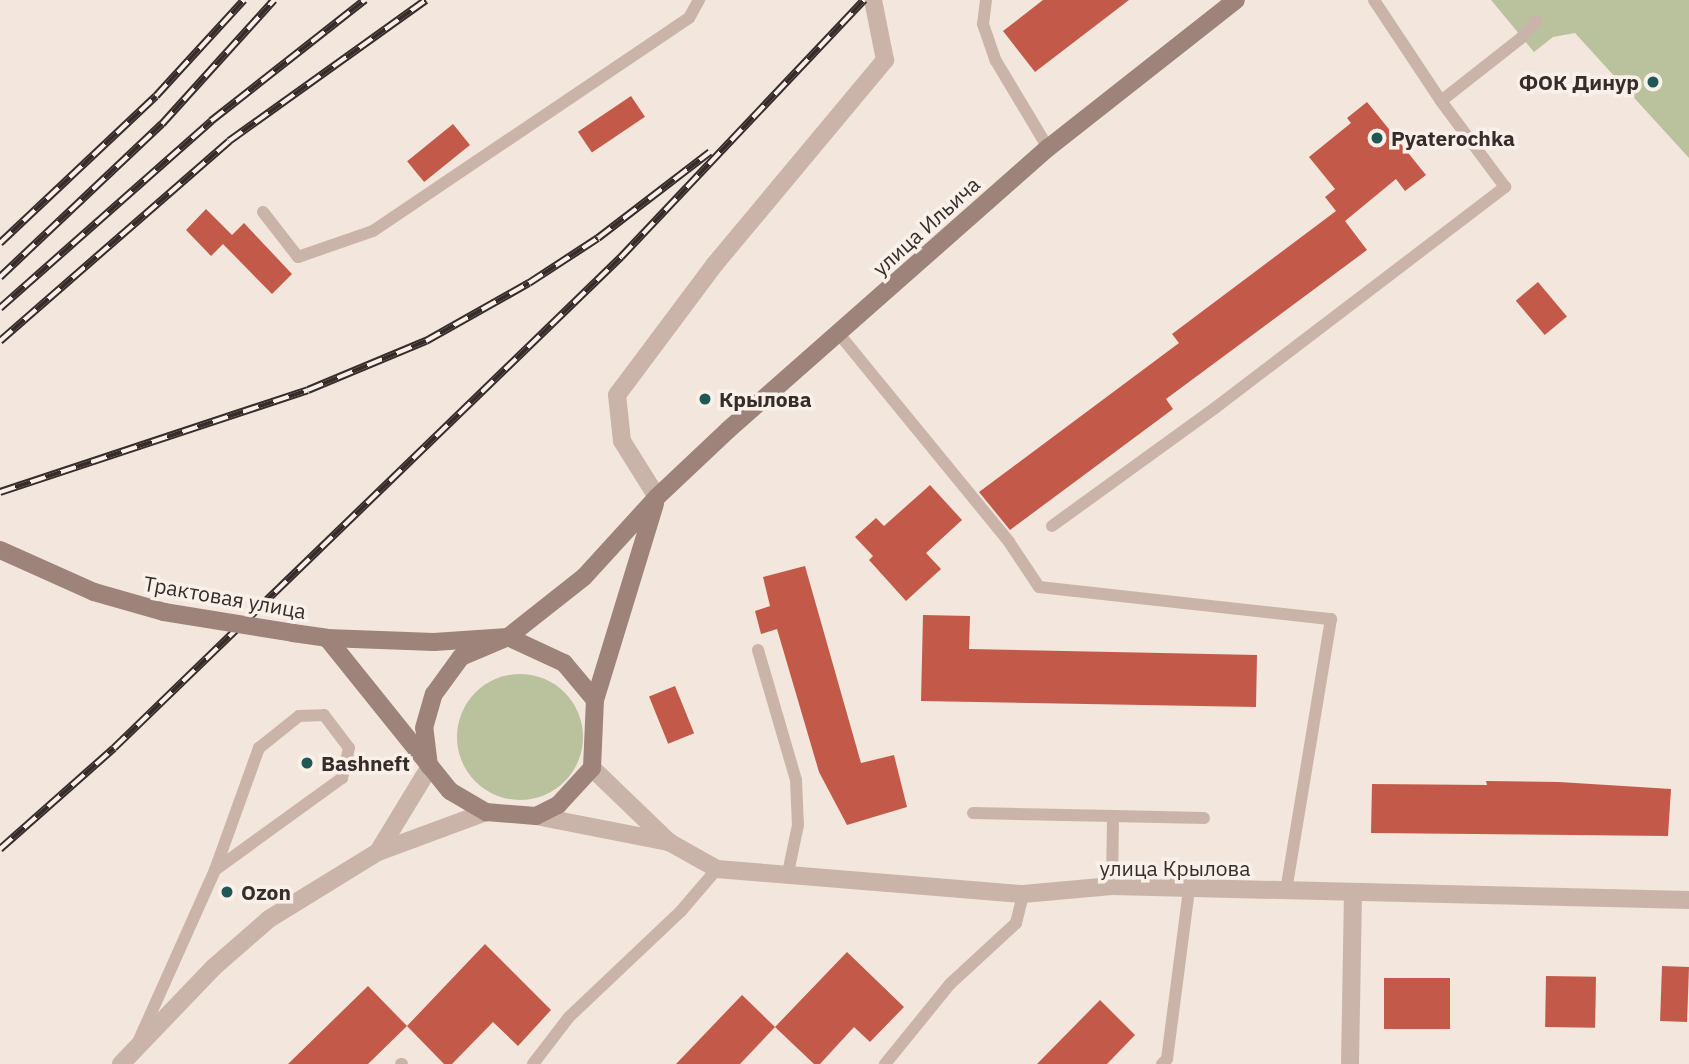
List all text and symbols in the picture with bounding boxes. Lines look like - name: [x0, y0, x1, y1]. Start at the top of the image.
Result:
- place label: ФОК Динур: [1519, 69, 1639, 95]
- marker: ФОК Динур: [1645, 74, 1661, 90]
- place label: Pyaterochka: [1391, 125, 1515, 151]
- marker: Pyaterochka: [1369, 130, 1385, 146]
- street label: улица Ильича: [867, 171, 985, 281]
- place label: Крылова: [719, 386, 812, 412]
- marker: Крылова: [697, 391, 713, 407]
- street label: Трактовая улица: [142, 570, 308, 624]
- place label: Bashneft: [321, 750, 410, 776]
- marker: Bashneft: [299, 755, 315, 771]
- street label: улица Крылова: [1100, 855, 1250, 881]
- place label: Ozon: [241, 879, 291, 905]
- marker: Ozon: [219, 884, 235, 900]

